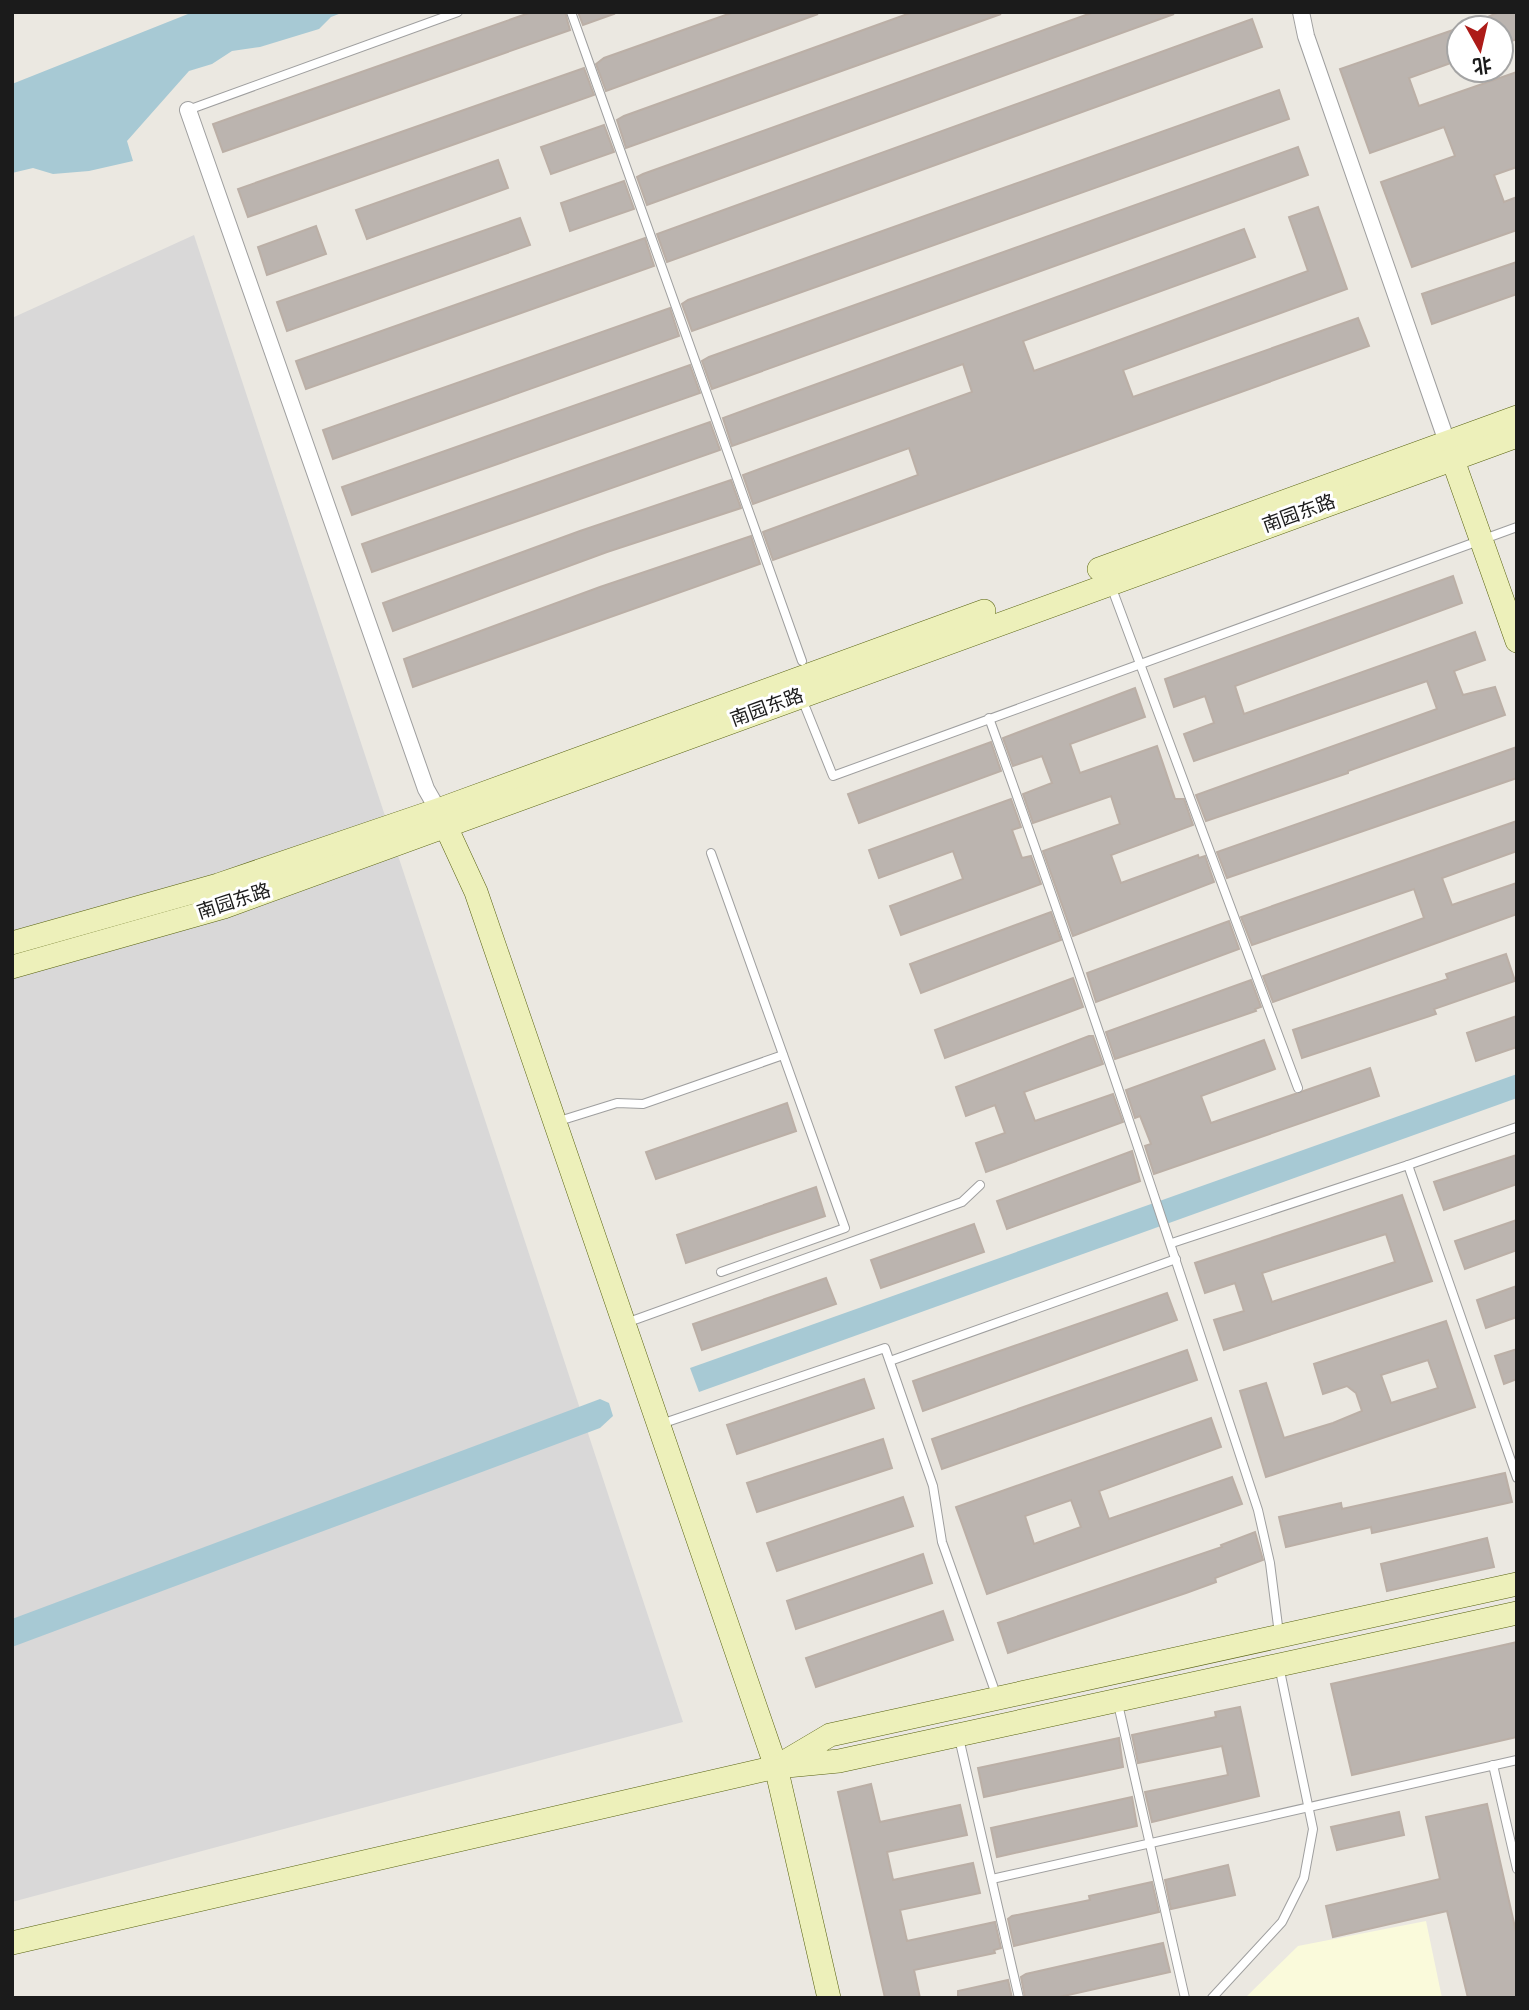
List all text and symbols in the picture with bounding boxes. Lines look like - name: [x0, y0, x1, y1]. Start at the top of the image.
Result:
- north arrow: [1445, 14, 1515, 84]
- text: 北: [1471, 50, 1493, 79]
- street label: 南园东路: [1259, 488, 1339, 540]
- street label: 南园东路: [727, 682, 807, 734]
- street label: 南园东路: [194, 877, 274, 927]

